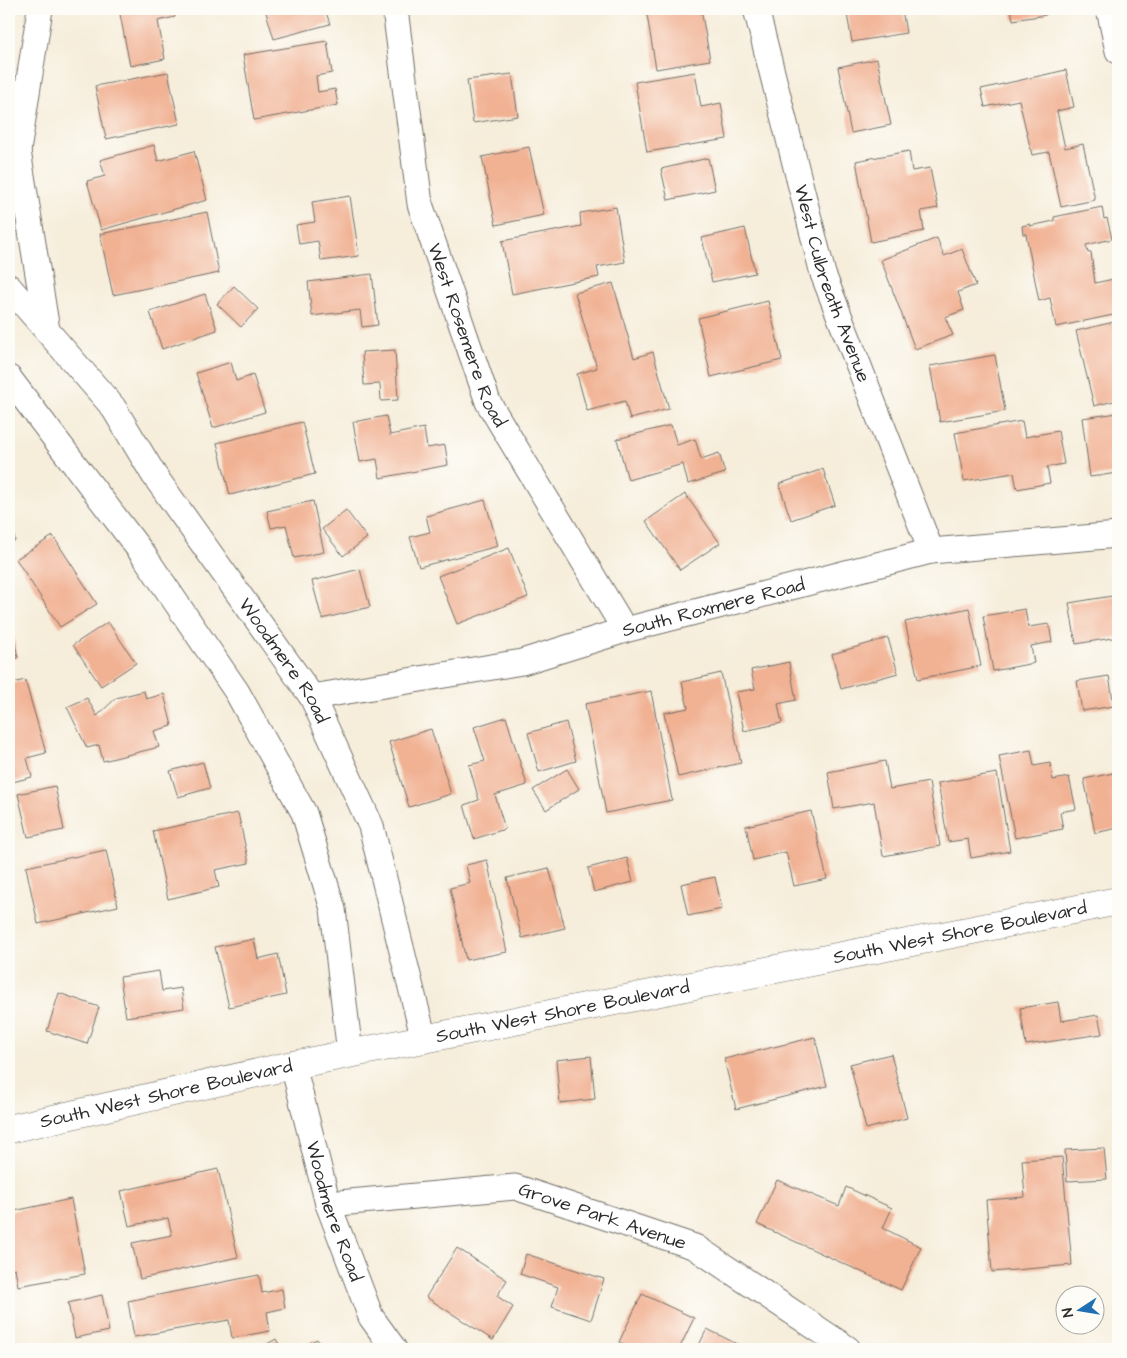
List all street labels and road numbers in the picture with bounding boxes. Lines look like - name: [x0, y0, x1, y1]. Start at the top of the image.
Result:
- street label: West Culbreath Avenue: [787, 182, 877, 386]
- street label: West Rosemere Road: [421, 240, 514, 432]
- street label: South Roxmere Road: [619, 571, 808, 644]
- street label: Woodmere Road: [232, 592, 336, 728]
- street label: South West Shore Boulevard: [831, 894, 1089, 971]
- street label: South West Shore Boulevard: [433, 973, 692, 1050]
- street label: South West Shore Boulevard: [37, 1052, 295, 1135]
- street label: Woodmere Road: [299, 1138, 370, 1285]
- street label: Grove Park Avenue: [515, 1176, 690, 1257]

